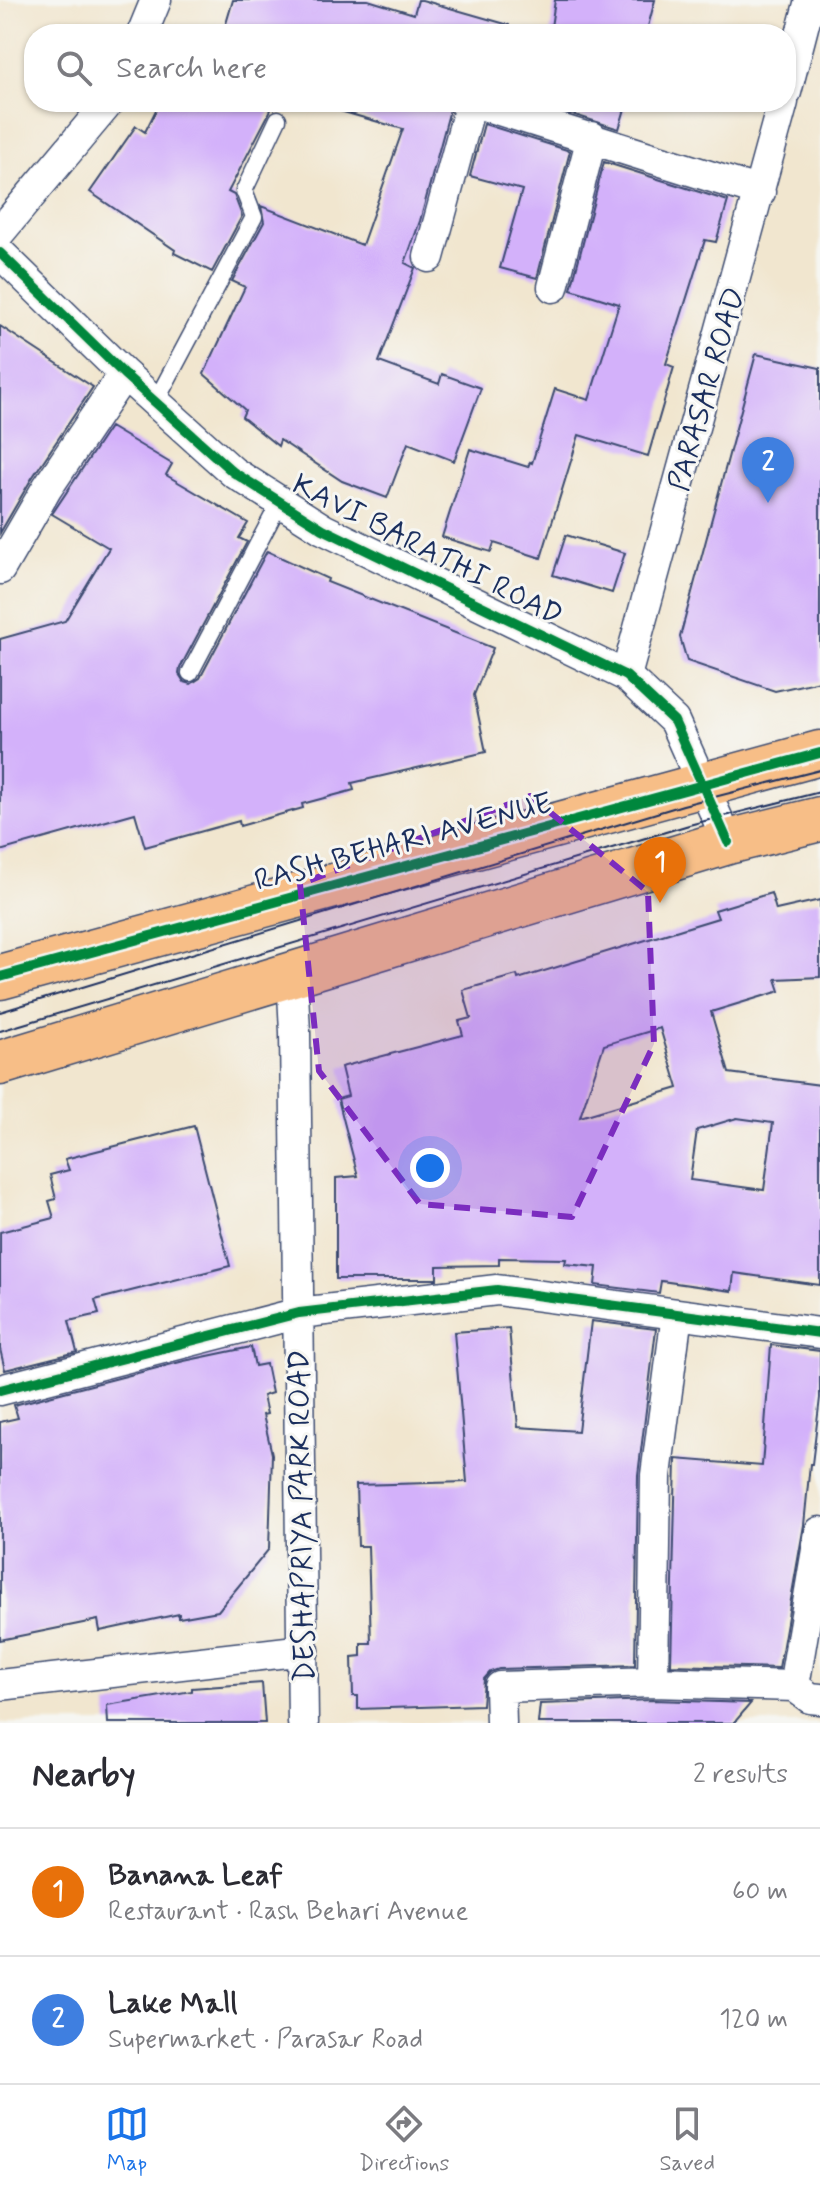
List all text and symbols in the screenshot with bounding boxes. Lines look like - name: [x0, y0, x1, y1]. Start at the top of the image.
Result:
- search box: [24, 24, 796, 112]
- icon: search: [52, 46, 96, 90]
- text: Search here: [116, 49, 267, 88]
- street label: PARASAR ROAD: [660, 283, 755, 496]
- pin: 2: [742, 437, 794, 503]
- street label: KAVI BARATHI ROAD: [285, 465, 569, 635]
- street label: RASH BEHARI AVENUE: [250, 784, 557, 901]
- pin: 1: [634, 837, 686, 903]
- your location: [410, 1148, 450, 1188]
- street label: DESHAPRIYA PARK ROAD: [280, 1349, 325, 1683]
- text: Nearby: [32, 1753, 136, 1798]
- text: 2 results: [693, 1758, 788, 1792]
- text: Banana Leaf: [108, 1856, 283, 1895]
- text: 1: [52, 1875, 64, 1909]
- text: 60 m: [732, 1875, 788, 1909]
- text: Restaurant · Rash Behari Avenue: [108, 1895, 468, 1929]
- text: Lake Mall: [108, 1984, 238, 2023]
- text: 2: [52, 2003, 64, 2037]
- text: 120 m: [719, 2003, 788, 2037]
- text: Supermarket · Parasar Road: [108, 2023, 423, 2057]
- tab: Map: [105, 2102, 149, 2178]
- tab: Directions: [359, 2102, 449, 2178]
- tab: Saved: [659, 2102, 715, 2178]

